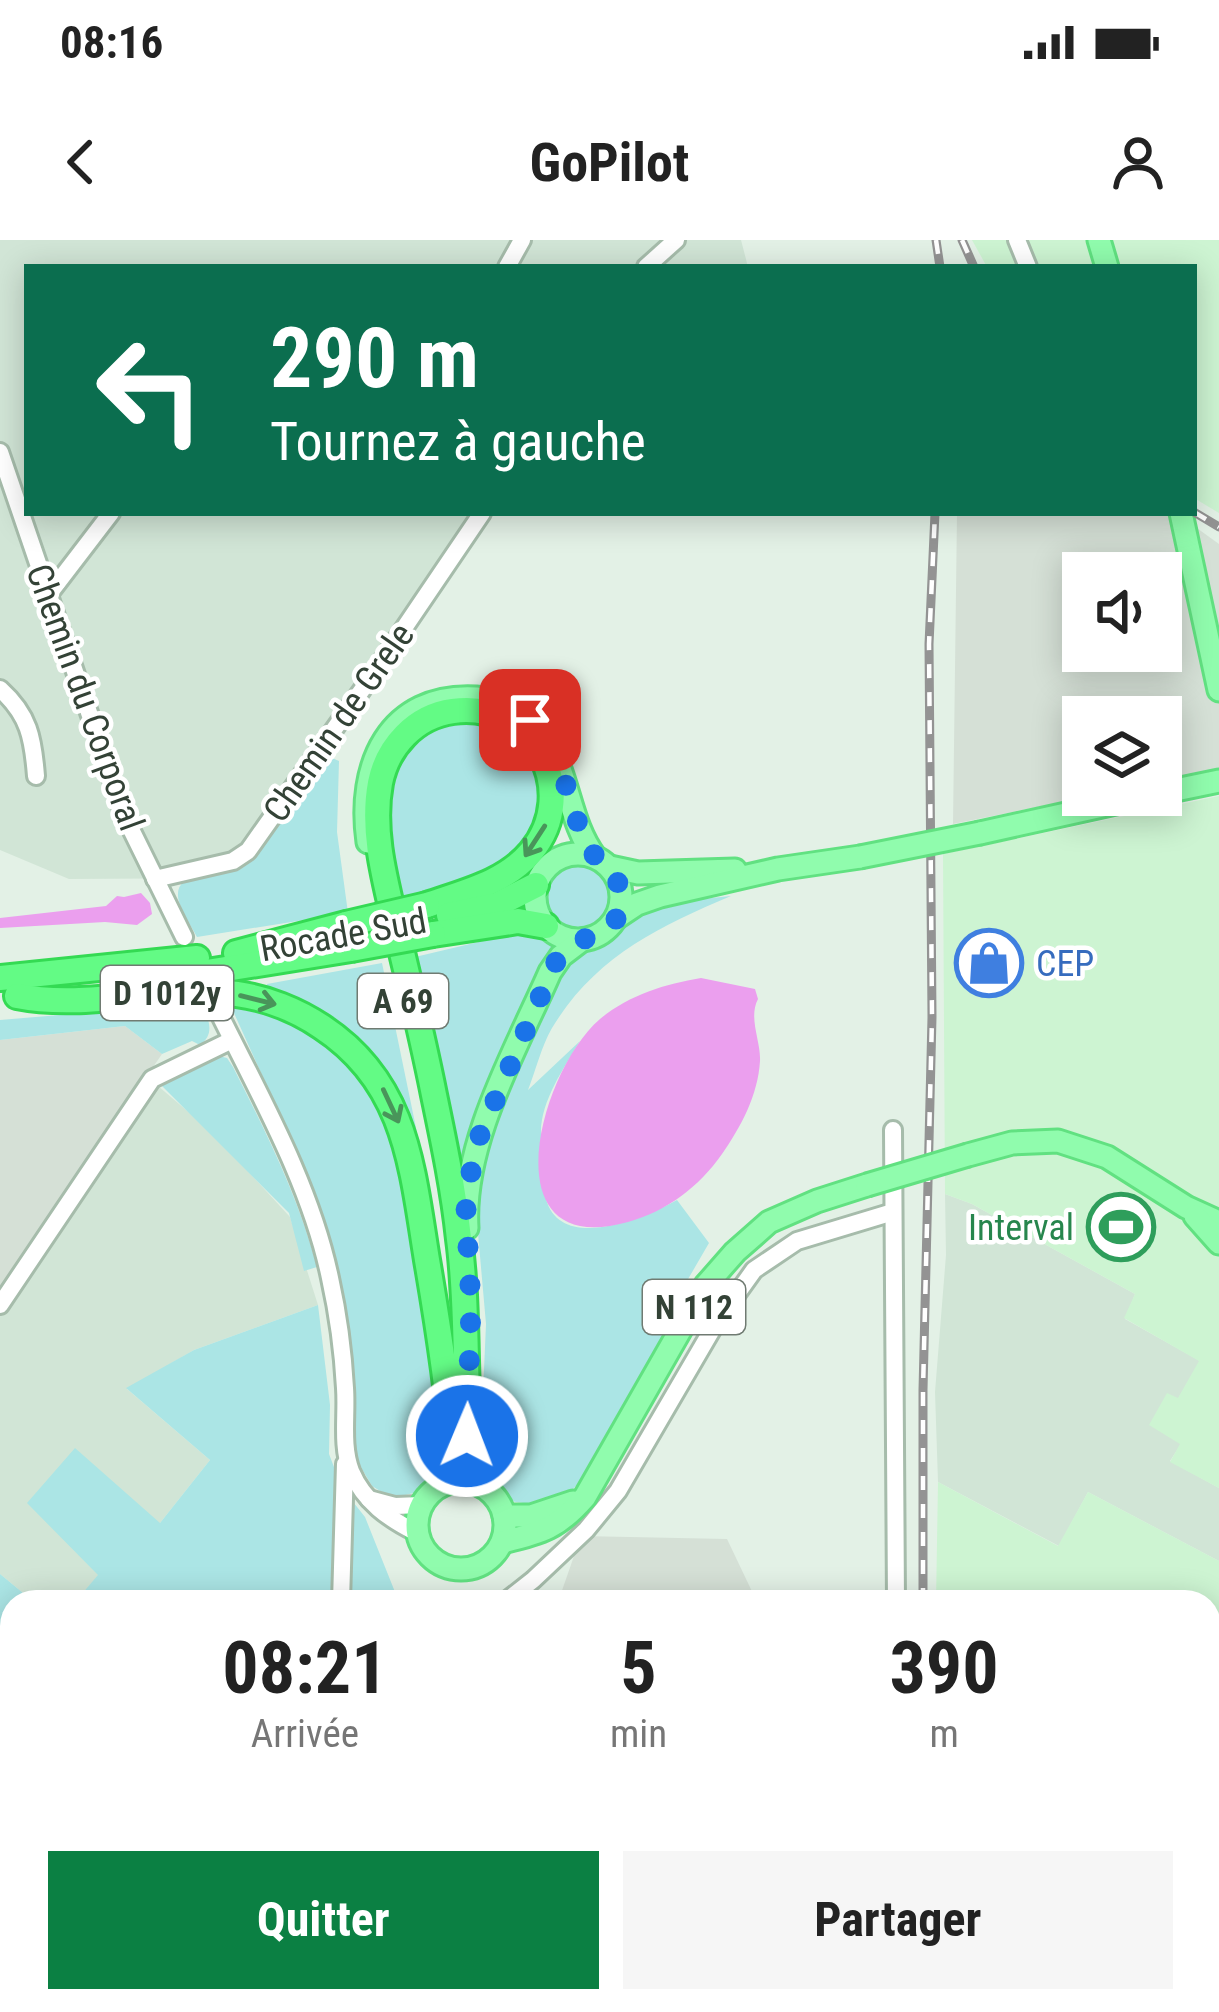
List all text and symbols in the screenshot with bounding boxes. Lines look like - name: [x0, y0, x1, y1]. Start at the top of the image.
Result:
- text: 08:16: [60, 16, 163, 69]
- icon: back: [48, 129, 114, 195]
- icon: person: [1105, 129, 1171, 195]
- text: GoPilot: [530, 131, 689, 194]
- text: 290 m: [270, 309, 479, 408]
- icon: left: [72, 312, 228, 468]
- text: Tournez à gauche: [270, 410, 646, 473]
- map controls: [1062, 552, 1182, 816]
- button: sound: [1062, 552, 1182, 672]
- street label: Chemin du Corporal: [17, 558, 153, 836]
- street label: Chemin de Grele: [255, 615, 423, 830]
- pin: [479, 669, 581, 771]
- icon: arrive: [497, 687, 563, 753]
- button: layers: [1062, 696, 1182, 816]
- one-way arrow: [523, 824, 548, 858]
- street label: Rocade Sud: [257, 900, 430, 970]
- shop icon: CEP: [954, 928, 1024, 998]
- place label: CEP: [1036, 943, 1094, 985]
- road number: D 1012y: [101, 966, 233, 1020]
- road number: A 69: [358, 974, 448, 1028]
- one-way arrow: [239, 990, 277, 1012]
- one-way arrow: [381, 1087, 403, 1123]
- sports icon: Interval: [1086, 1192, 1156, 1262]
- place label: Interval: [968, 1207, 1074, 1249]
- road number: N 112: [643, 1280, 745, 1334]
- position arrow: [404, 1373, 530, 1499]
- text: 08:21: [222, 1626, 388, 1711]
- text: 5: [620, 1626, 657, 1711]
- text: 390: [889, 1626, 999, 1711]
- text: Arrivée: [251, 1711, 359, 1757]
- text: min: [610, 1711, 667, 1757]
- text: m: [929, 1711, 959, 1757]
- button: Quitter: [48, 1851, 599, 1989]
- button: Partager: [623, 1851, 1173, 1989]

